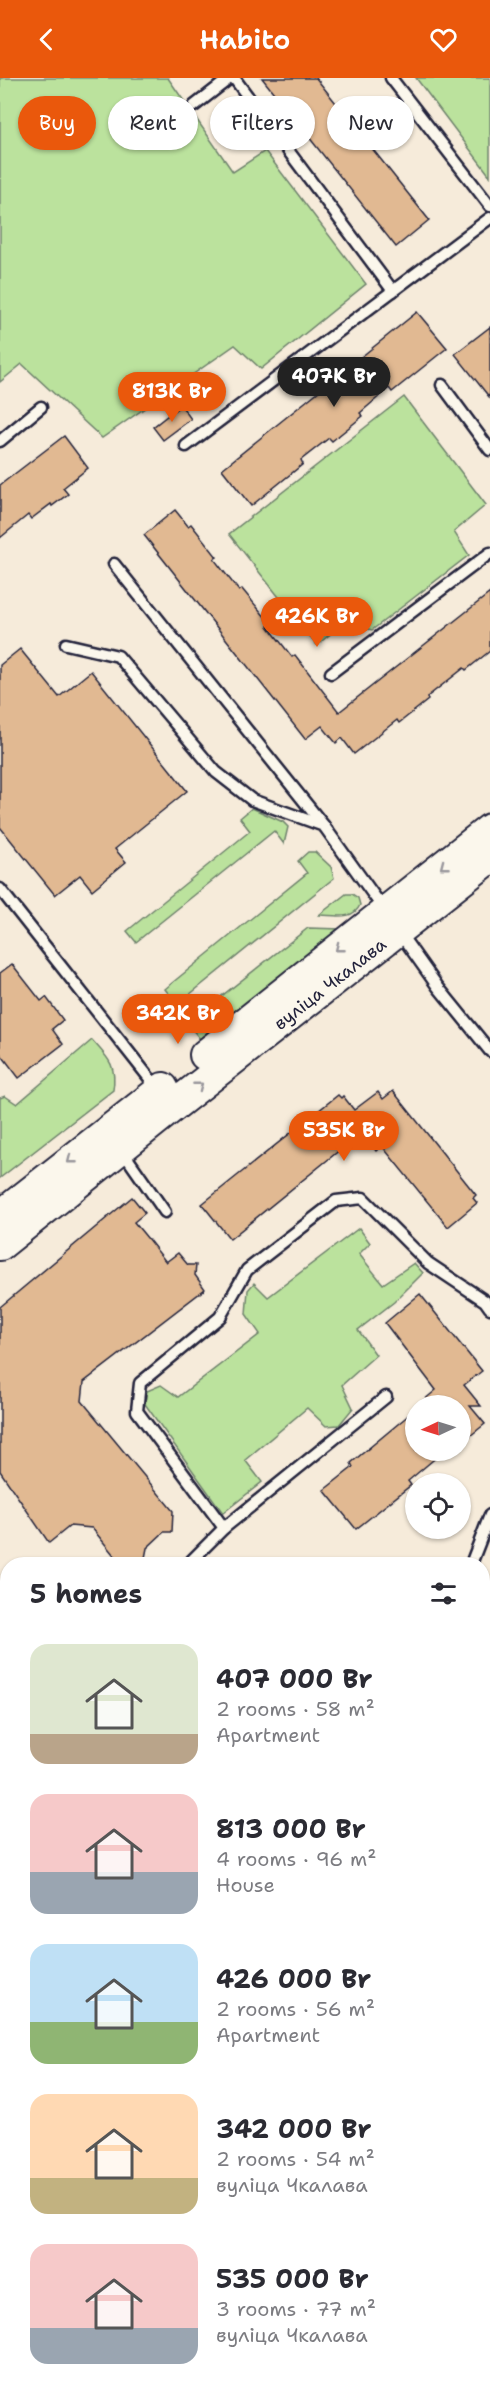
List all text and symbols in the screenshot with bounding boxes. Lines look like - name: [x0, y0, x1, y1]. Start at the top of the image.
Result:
- text: Habito: [200, 21, 290, 58]
- icon: back: [30, 23, 63, 56]
- icon: heart: [427, 23, 460, 56]
- chip: Buy: [18, 96, 96, 150]
- chip: Rent: [108, 96, 198, 150]
- chip: Filters: [210, 96, 315, 150]
- chip: New: [327, 96, 414, 150]
- pin: 407K Br: [279, 357, 389, 408]
- text: 407K Br: [291, 363, 377, 389]
- pin: 813K Br: [117, 372, 227, 423]
- text: 813K Br: [132, 378, 212, 404]
- pin: 426K Br: [262, 597, 372, 648]
- text: 426K Br: [275, 603, 359, 629]
- one-way arrow: [440, 858, 451, 869]
- street label: вуліца Чкалава: [269, 932, 391, 1036]
- one-way arrow: [335, 941, 346, 952]
- pin: 342K Br: [123, 994, 233, 1045]
- text: 342K Br: [136, 1000, 220, 1026]
- one-way arrow: [192, 1082, 203, 1093]
- pin: 535K Br: [289, 1111, 399, 1162]
- text: 535K Br: [303, 1117, 385, 1143]
- one-way arrow: [67, 1153, 78, 1164]
- north arrow: [405, 1395, 471, 1461]
- map controls: [405, 1395, 471, 1539]
- button: locate: [405, 1473, 471, 1539]
- text: 5 homes: [30, 1576, 142, 1611]
- icon: filters: [427, 1577, 460, 1610]
- text: 407 000 Br: [216, 1661, 372, 1696]
- icon: home: [78, 1668, 150, 1740]
- text: 2 rooms · 58 m²: [216, 1696, 375, 1722]
- text: Apartment: [216, 1722, 320, 1748]
- text: 813 000 Br: [216, 1811, 366, 1846]
- icon: home: [78, 1818, 150, 1890]
- text: 4 rooms · 96 m²: [216, 1846, 377, 1872]
- text: House: [216, 1872, 275, 1898]
- text: 426 000 Br: [216, 1961, 371, 1996]
- icon: home: [78, 1968, 150, 2040]
- text: 2 rooms · 56 m²: [216, 1996, 375, 2022]
- text: Apartment: [216, 2022, 320, 2048]
- text: 342 000 Br: [216, 2111, 371, 2146]
- icon: home: [78, 2118, 150, 2190]
- text: 2 rooms · 54 m²: [216, 2146, 375, 2172]
- text: вуліца Чкалава: [216, 2172, 368, 2198]
- text: 535 000 Br: [216, 2261, 369, 2296]
- icon: home: [78, 2268, 150, 2340]
- text: 3 rooms · 77 m²: [216, 2296, 376, 2322]
- text: вуліца Чкалава: [216, 2322, 368, 2348]

